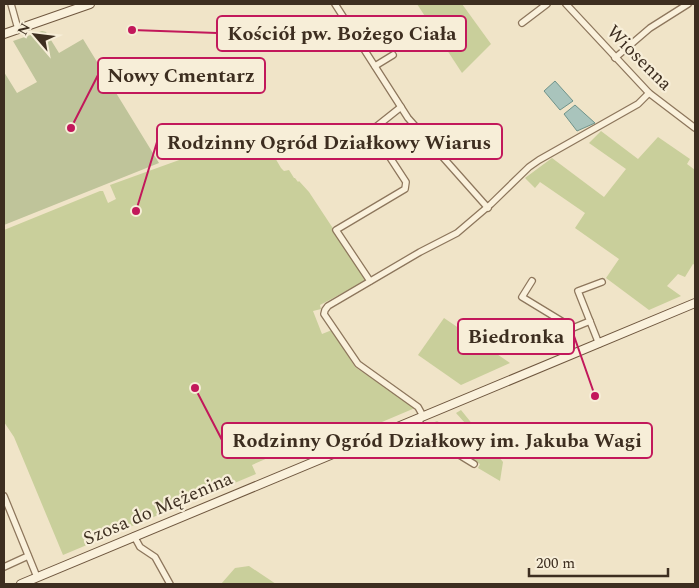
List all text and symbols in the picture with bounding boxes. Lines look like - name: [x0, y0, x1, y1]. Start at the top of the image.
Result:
- north arrow: [10, 10, 60, 60]
- callout: Kościół pw. Bożego Ciała: [217, 16, 466, 51]
- street label: Wiosenna: [599, 18, 679, 98]
- text: N: [12, 19, 36, 39]
- text: Kościół pw. Bożego Ciała: [227, 19, 457, 49]
- callout: Nowy Cmentarz: [98, 58, 265, 93]
- text: Nowy Cmentarz: [107, 61, 255, 91]
- callout: Rodzinny Ogród Działkowy Wiarus: [157, 124, 502, 159]
- text: Rodzinny Ogród Działkowy Wiarus: [167, 128, 491, 158]
- callout: Biedronka: [458, 319, 574, 354]
- text: Biedronka: [468, 322, 565, 352]
- callout: Rodzinny Ogród Działkowy im. Jakuba Wagi: [222, 423, 652, 458]
- text: Rodzinny Ogród Działkowy im. Jakuba Wagi: [232, 426, 642, 456]
- street label: Szosa do Mężenina: [79, 464, 238, 554]
- scale bar: [529, 546, 668, 578]
- text: 200 m: [536, 552, 575, 575]

